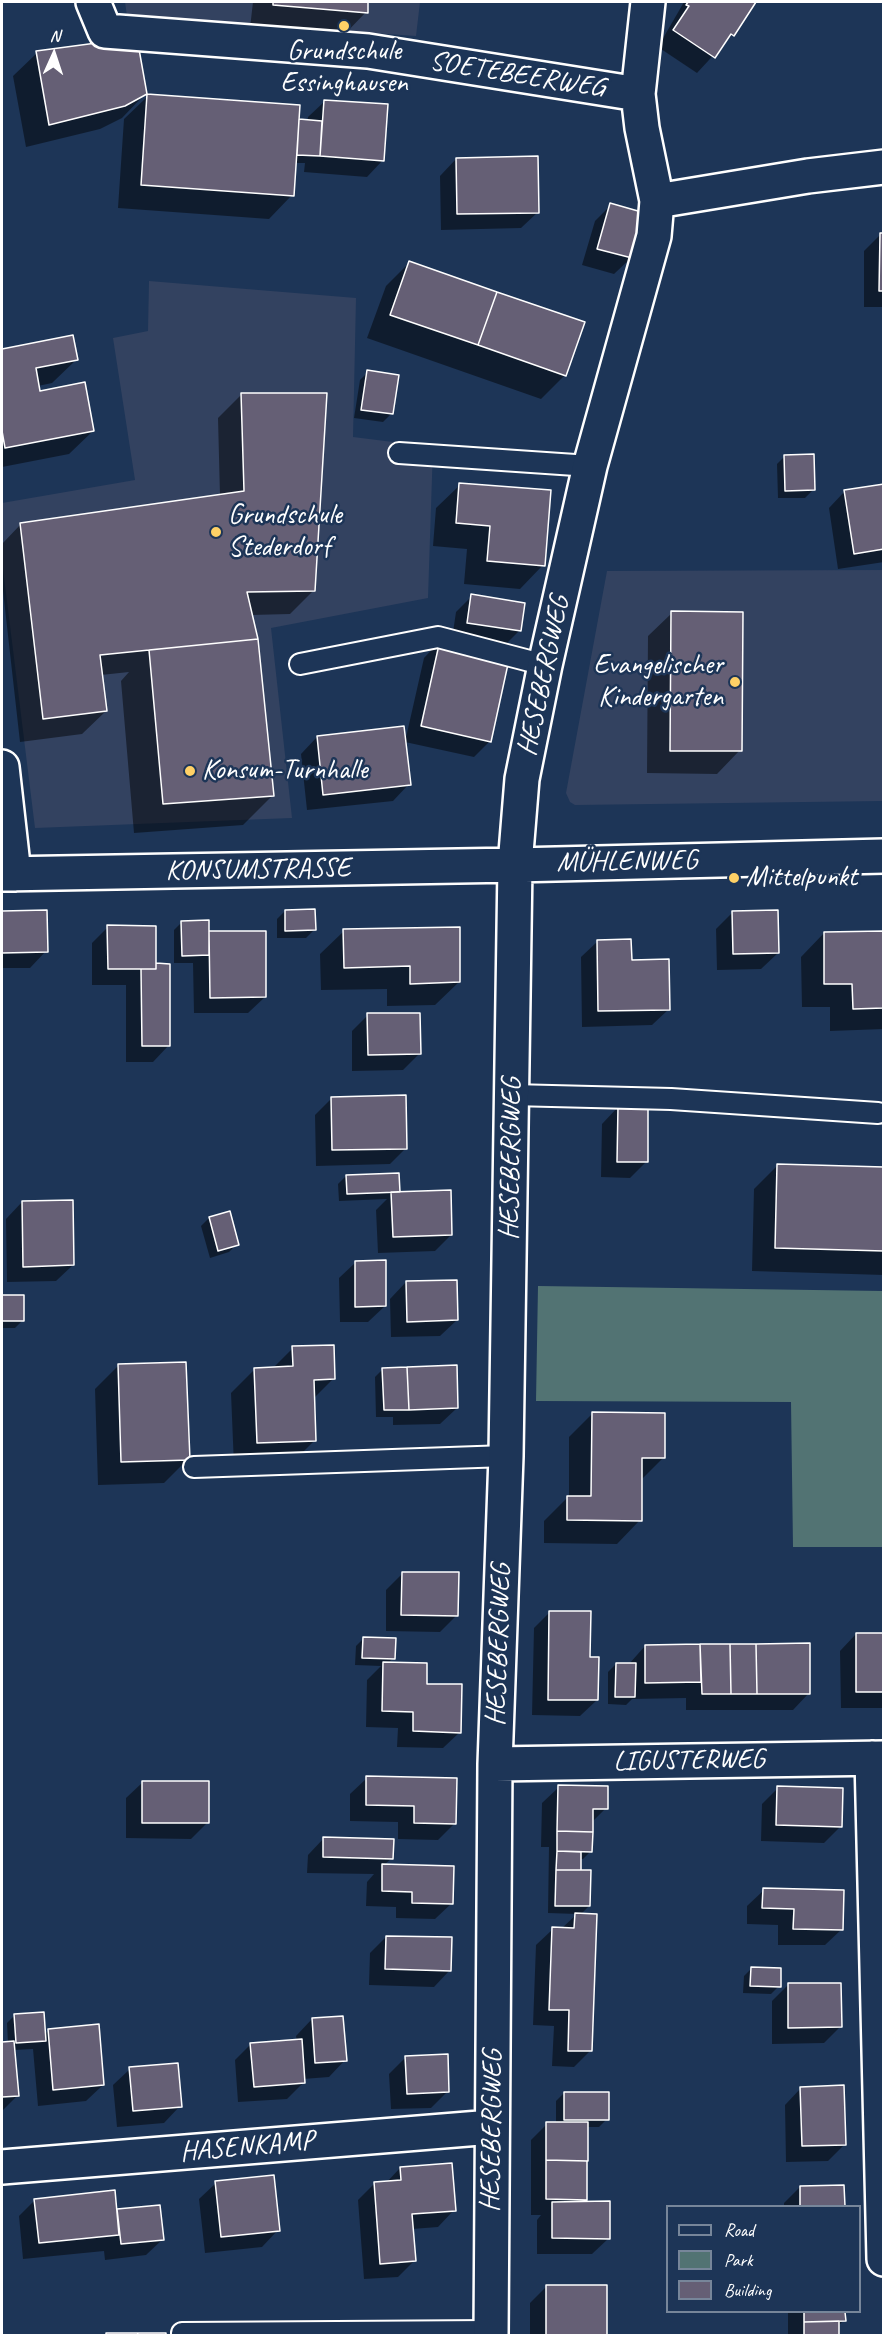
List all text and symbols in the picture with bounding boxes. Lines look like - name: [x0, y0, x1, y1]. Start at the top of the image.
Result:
- marker: Grundschule Essinghausen: [337, 19, 351, 33]
- north arrow: [24, 24, 84, 84]
- text: N: [49, 26, 60, 46]
- place label: Grundschule Essinghausen: [280, 35, 408, 101]
- street label: SOETEBEERWEG: [427, 45, 607, 105]
- place label: Grundschule Stederdorf: [228, 499, 342, 565]
- marker: Grundschule Stederdorf: [209, 525, 223, 539]
- street label: HESEBERGWEG: [511, 593, 577, 759]
- place label: Evangelischer Kindergarten: [593, 649, 723, 715]
- marker: Evangelischer Kindergarten: [728, 675, 742, 689]
- place label: Konsum-Turnhalle: [202, 754, 368, 788]
- marker: Konsum-Turnhalle: [183, 764, 197, 778]
- street label: MÜHLENWEG: [556, 844, 698, 880]
- street label: KONSUMSTRASSE: [165, 852, 351, 888]
- place label: Mittelpunkt: [746, 861, 857, 895]
- marker: Mittelpunkt: [727, 871, 741, 885]
- street label: HESEBERGWEG: [493, 1078, 529, 1240]
- street label: HESEBERGWEG: [479, 1563, 519, 1727]
- street label: LIGUSTERWEG: [613, 1743, 765, 1779]
- street label: HESEBERGWEG: [474, 2050, 510, 2212]
- street label: HASENKAMP: [179, 2124, 315, 2170]
- legend: [666, 2205, 861, 2313]
- text: Road: [724, 2219, 754, 2241]
- text: Park: [724, 2249, 753, 2271]
- text: Building: [724, 2279, 771, 2301]

